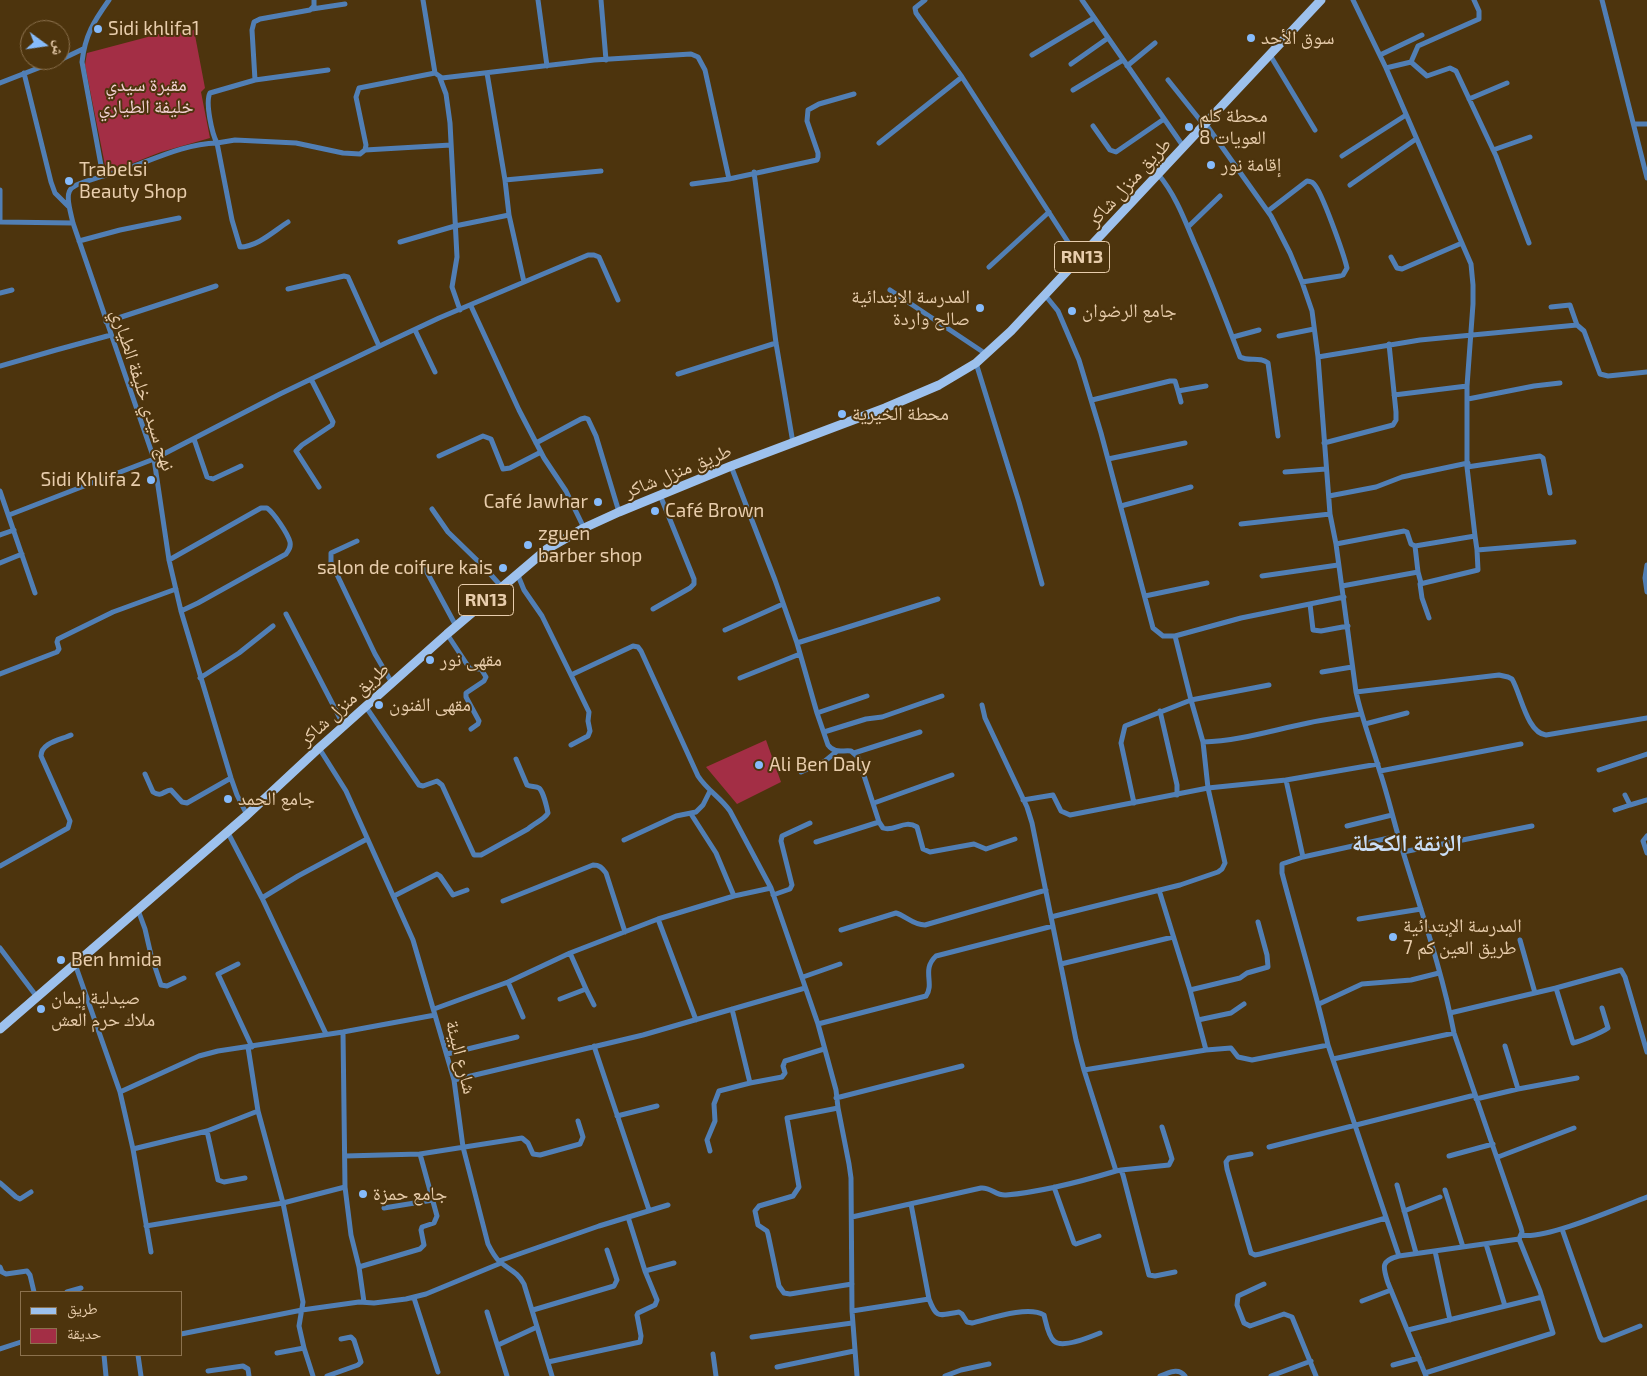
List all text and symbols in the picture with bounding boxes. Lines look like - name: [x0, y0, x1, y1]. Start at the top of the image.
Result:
- place label: Sidi khlifa1: [108, 18, 199, 40]
- north arrow: [20, 20, 70, 70]
- marker: Sidi khlifa1: [92, 23, 104, 35]
- place label: سوق الأحد: [1261, 27, 1334, 49]
- marker: سوق الأحد: [1245, 32, 1257, 44]
- text: ش: [49, 39, 69, 58]
- park label: مقبرة سيدي خليفة الطياري: [99, 74, 193, 118]
- place label: محطة كلم 8 العويات: [1199, 105, 1268, 149]
- marker: محطة كلم 8 العويات: [1183, 121, 1195, 133]
- street label: طريق منزل شاكر: [1082, 133, 1176, 231]
- place label: إقامة نور: [1221, 154, 1281, 176]
- place label: Trabelsi Beauty Shop: [79, 159, 187, 203]
- marker: إقامة نور: [1205, 159, 1217, 171]
- marker: Trabelsi Beauty Shop: [63, 175, 75, 187]
- road number: RN13: [1054, 242, 1110, 272]
- place label: المدرسة الابتدائية صالح واردة: [851, 286, 970, 330]
- place label: جامع الرضوان: [1082, 300, 1177, 322]
- marker: المدرسة الابتدائية صالح واردة: [974, 302, 986, 314]
- marker: جامع الرضوان: [1066, 305, 1078, 317]
- street label: نهج سيدي خليفة الطياري: [106, 306, 180, 474]
- place label: محطة الخيرية: [852, 403, 949, 425]
- marker: محطة الخيرية: [836, 408, 848, 420]
- street label: طريق منزل شاكر: [621, 439, 735, 503]
- place label: Sidi Khlifa 2: [41, 469, 141, 491]
- marker: Sidi Khlifa 2: [145, 474, 157, 486]
- place label: Café Jawhar: [484, 491, 588, 513]
- marker: Café Jawhar: [592, 496, 604, 508]
- place label: Café Brown: [665, 500, 764, 522]
- marker: Café Brown: [649, 505, 661, 517]
- place label: zguen barber shop: [538, 523, 642, 567]
- marker: zguen barber shop: [522, 539, 534, 551]
- place label: salon de coifure kais: [317, 557, 493, 579]
- marker: salon de coifure kais: [497, 562, 509, 574]
- road number: RN13: [458, 584, 514, 616]
- place label: مقهى نور: [440, 649, 502, 671]
- marker: مقهى نور: [424, 654, 436, 666]
- street label: طريق منزل شاكر: [294, 658, 394, 750]
- place label: مقهى الفنون: [389, 694, 471, 716]
- marker: مقهى الفنون: [373, 699, 385, 711]
- place label: Ali Ben Daly: [769, 754, 871, 776]
- marker: Ali Ben Daly: [753, 759, 765, 771]
- place label: جامع الحمد: [238, 788, 315, 810]
- marker: جامع الحمد: [222, 793, 234, 805]
- district label: الزنقة الكحلة: [1352, 829, 1462, 857]
- place label: المدرسة الإبتدائية طريق العين كم 7: [1403, 915, 1522, 959]
- marker: المدرسة الإبتدائية طريق العين كم 7: [1387, 931, 1399, 943]
- place label: Ben hmida: [71, 949, 162, 971]
- marker: Ben hmida: [55, 954, 67, 966]
- place label: صيدلية إيمان ملاك حرم العش: [51, 987, 155, 1031]
- marker: صيدلية إيمان ملاك حرم العش: [35, 1003, 47, 1015]
- street label: شارع البيئة: [441, 1018, 481, 1096]
- place label: جامع حمزة: [373, 1183, 447, 1205]
- marker: جامع حمزة: [357, 1188, 369, 1200]
- legend: [20, 1291, 182, 1356]
- text: طريق: [67, 1299, 98, 1317]
- text: حديقة: [67, 1324, 101, 1342]

